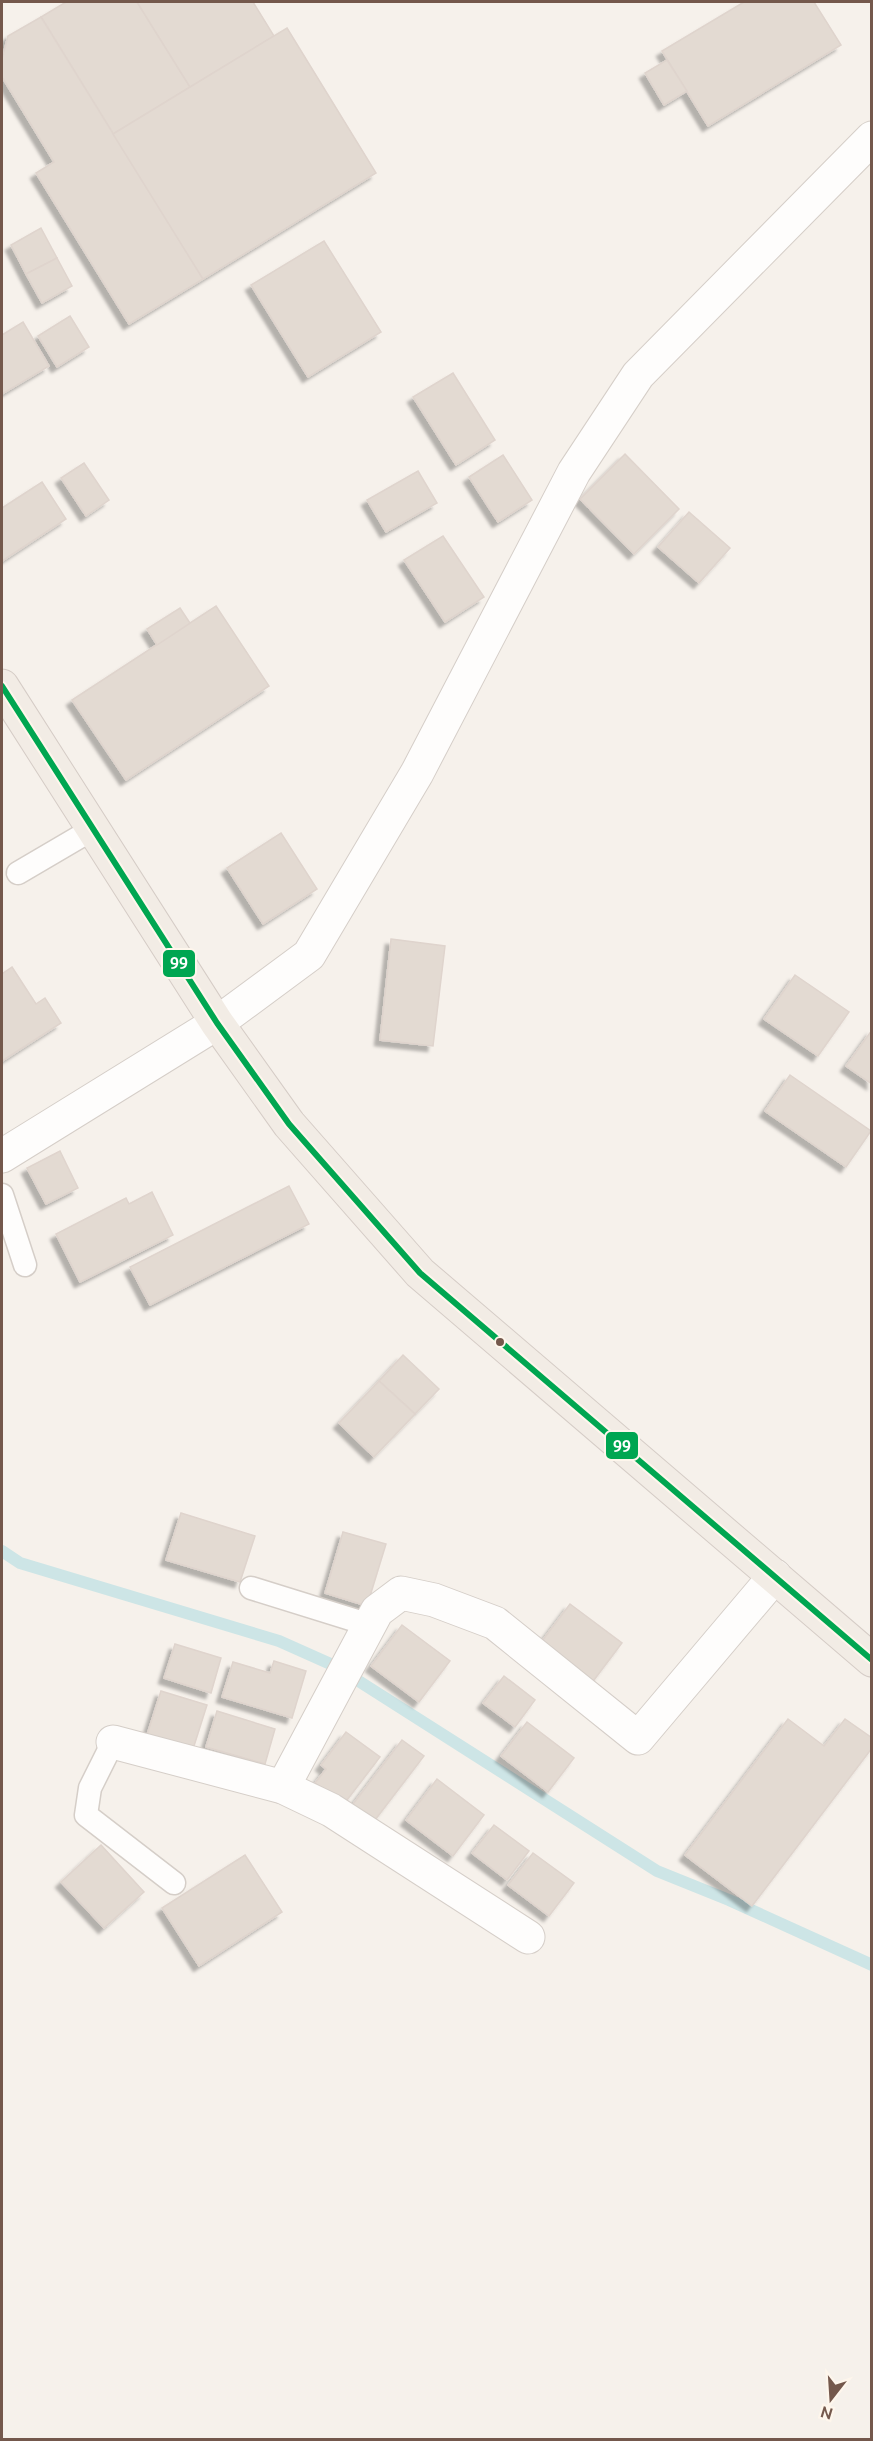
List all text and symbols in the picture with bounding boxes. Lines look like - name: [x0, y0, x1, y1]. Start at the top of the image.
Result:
- line badge: 99: [162, 949, 196, 978]
- text: 99: [170, 954, 188, 972]
- unlabelled marker: [494, 1336, 506, 1348]
- line badge: 99: [605, 1431, 639, 1460]
- text: 99: [613, 1437, 631, 1455]
- north arrow: [801, 2369, 861, 2429]
- text: N: [818, 2403, 835, 2424]

